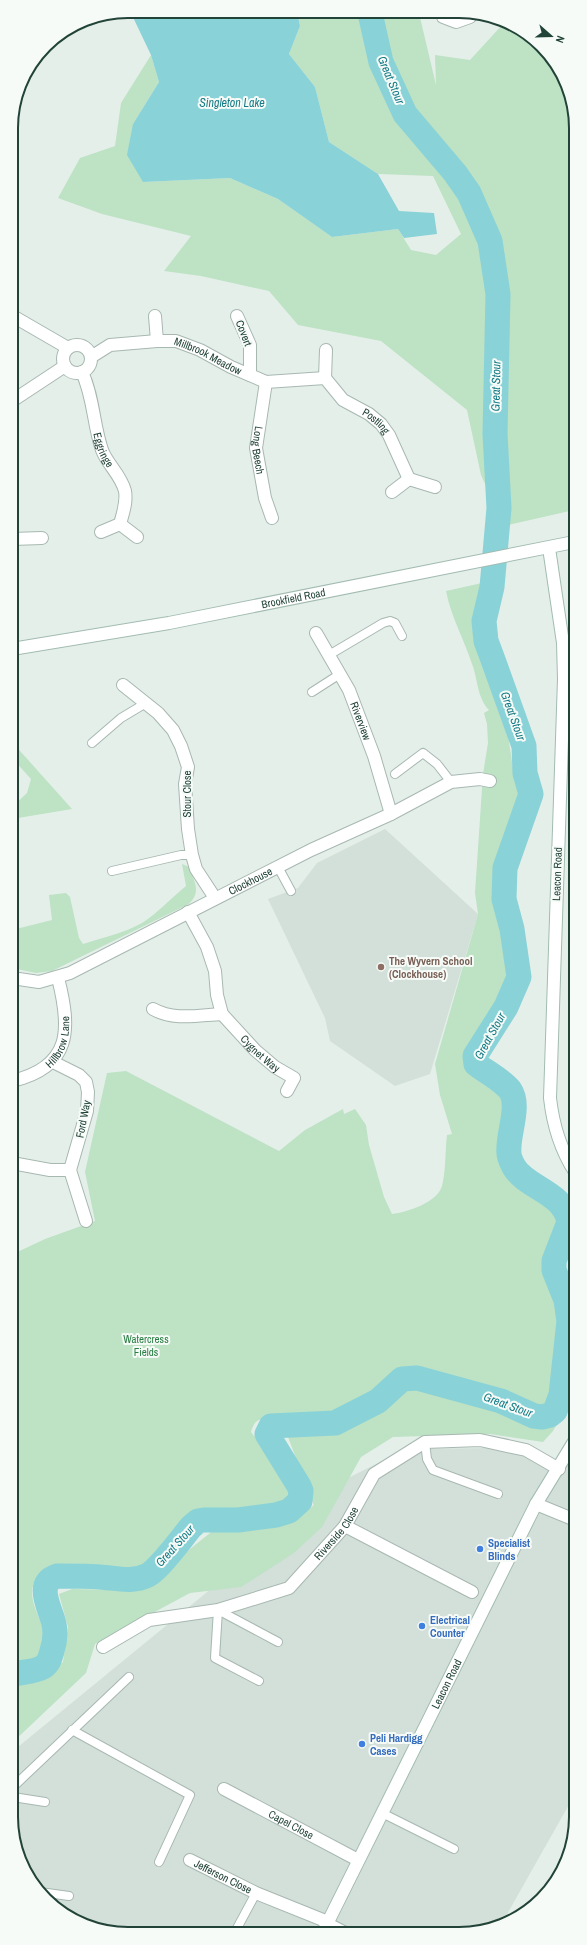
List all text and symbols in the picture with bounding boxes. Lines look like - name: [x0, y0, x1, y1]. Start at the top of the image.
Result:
- north arrow: [531, 16, 571, 56]
- text: N: [553, 34, 568, 45]
- water label: Great Stour: [374, 53, 409, 107]
- water label: Singleton Lake: [199, 95, 265, 111]
- street label: Covert: [233, 318, 255, 348]
- street label: Millbrook Meadow: [172, 334, 244, 378]
- water label: Great Stour: [488, 360, 504, 412]
- street label: Postling: [360, 405, 393, 437]
- street label: Long Beech: [249, 425, 268, 475]
- street label: Eggringe: [90, 431, 117, 470]
- street label: Brookfield Road: [260, 585, 327, 611]
- water label: Great Stour: [497, 689, 529, 743]
- street label: Riverview: [347, 700, 375, 743]
- street label: Stour Close: [180, 770, 194, 818]
- street label: Leacon Road: [549, 847, 565, 901]
- street label: Clockhouse: [226, 864, 275, 898]
- place label: The Wyvern School (Clockhouse): [389, 954, 473, 981]
- marker: The Wyvern School (Clockhouse): [376, 962, 386, 972]
- water label: Great Stour: [471, 1009, 510, 1062]
- street label: Hillbrow Lane: [42, 1016, 72, 1071]
- street label: Cygnet Way: [238, 1032, 283, 1076]
- street label: Ford Way: [72, 1098, 94, 1139]
- park label: Watercress Fields: [123, 1332, 169, 1359]
- water label: Great Stour: [481, 1389, 535, 1421]
- street label: Riverside Close: [311, 1504, 361, 1563]
- water label: Great Stour: [152, 1521, 198, 1570]
- place label: Specialist Blinds: [488, 1536, 530, 1563]
- marker: Specialist Blinds: [475, 1544, 485, 1554]
- place label: Electrical Counter: [430, 1613, 470, 1640]
- marker: Electrical Counter: [417, 1621, 427, 1631]
- street label: Leacon Road: [428, 1657, 465, 1711]
- place label: Peli Hardigg Cases: [370, 1731, 423, 1758]
- marker: Peli Hardigg Cases: [357, 1739, 367, 1749]
- street label: Capel Close: [266, 1807, 316, 1842]
- street label: Jefferson Close: [192, 1856, 254, 1897]

